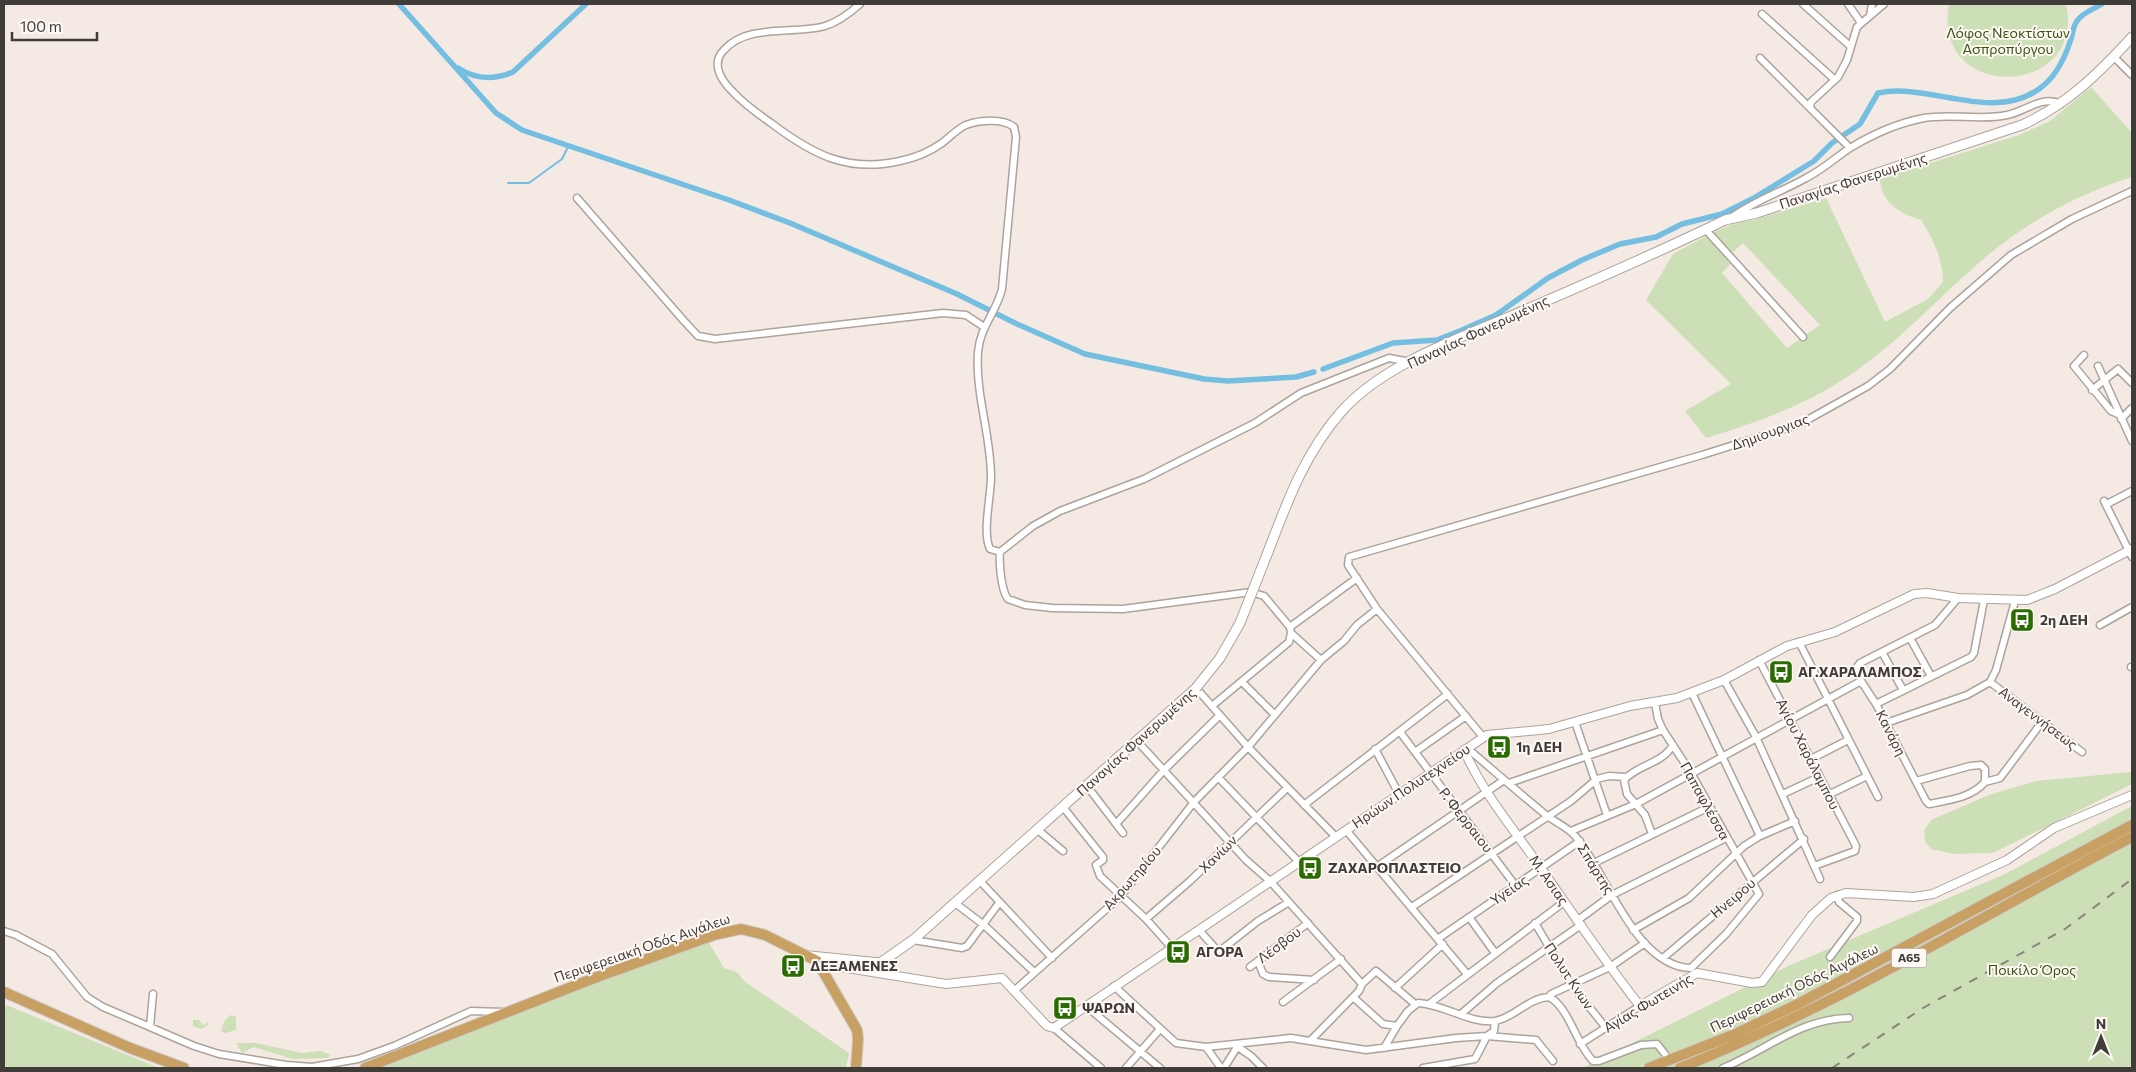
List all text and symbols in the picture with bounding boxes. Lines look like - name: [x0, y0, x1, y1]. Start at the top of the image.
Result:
- scale bar: [12, 10, 98, 42]
- text: 100 m: [20, 17, 62, 35]
- park label: Λόφος Νεοκτίστων Ασπροπύργου: [1946, 24, 2070, 57]
- street label: Παναγίας Φανερωμένης: [1777, 149, 1929, 212]
- street label: Παναγίας Φανερωμένης: [1404, 291, 1551, 372]
- street label: Δημιουργιας: [1729, 410, 1811, 453]
- bus stop icon: 2η ΔΕΗ: [2009, 607, 2035, 633]
- place label: 2η ΔΕΗ: [2040, 611, 2088, 628]
- bus stop icon: ΑΓ.ΧΑΡΑΛΑΜΠΟΣ: [1768, 659, 1794, 685]
- place label: ΑΓ.ΧΑΡΑΛΑΜΠΟΣ: [1798, 663, 1922, 680]
- street label: Αναγεννήσεως: [1996, 682, 2081, 753]
- street label: Παναγίας Φανερωμένης: [1073, 684, 1199, 800]
- street label: Αγίου Χαράλαμπου: [1773, 695, 1844, 812]
- street label: Κανάρη: [1873, 707, 1910, 759]
- bus stop icon: 1η ΔΕΗ: [1486, 734, 1512, 760]
- place label: 1η ΔΕΗ: [1516, 738, 1562, 755]
- street label: Ηρώων Πολυτεχνείου: [1348, 740, 1473, 831]
- street label: Παπαφλέσσα: [1677, 759, 1734, 843]
- street label: Ρ. Φερραιου: [1436, 784, 1497, 856]
- street label: Χανίων: [1195, 831, 1240, 876]
- street label: Σπάρτης: [1574, 840, 1619, 897]
- street label: Ακρωτηρίου: [1099, 842, 1164, 913]
- street label: Μ. Ασιας: [1526, 851, 1573, 908]
- bus stop icon: ΖΑΧΑΡΟΠΛΑΣΤΕΙΟ: [1297, 855, 1323, 881]
- place label: ΖΑΧΑΡΟΠΛΑΣΤΕΙΟ: [1328, 859, 1461, 876]
- street label: Υγείας: [1487, 871, 1531, 908]
- street label: Ηνειρου: [1707, 874, 1759, 921]
- street label: Περιφερειακή Οδός Αιγάλεω: [552, 909, 732, 986]
- street label: Λέσβου: [1254, 923, 1304, 966]
- bus stop icon: ΑΓΟΡΑ: [1165, 939, 1191, 965]
- street label: Πολυτ Κνων: [1541, 939, 1598, 1012]
- street label: Περιφερειακή Οδός Αιγάλεω: [1707, 939, 1881, 1036]
- place label: ΑΓΟΡΑ: [1196, 943, 1244, 960]
- road number: Α65: [1892, 948, 1926, 968]
- bus stop icon: ΔΕΞΑΜΕΝΕΣ: [780, 953, 806, 979]
- place label: ΔΕΞΑΜΕΝΕΣ: [810, 957, 898, 974]
- park label: Ποικίλο Όρος: [1988, 961, 2076, 978]
- street label: Αγίας Φωτεινής: [1600, 969, 1695, 1036]
- bus stop icon: ΨΑΡΩΝ: [1052, 995, 1078, 1021]
- place label: ΨΑΡΩΝ: [1082, 999, 1135, 1016]
- north arrow: [2076, 1012, 2126, 1062]
- text: N: [2096, 1015, 2106, 1032]

